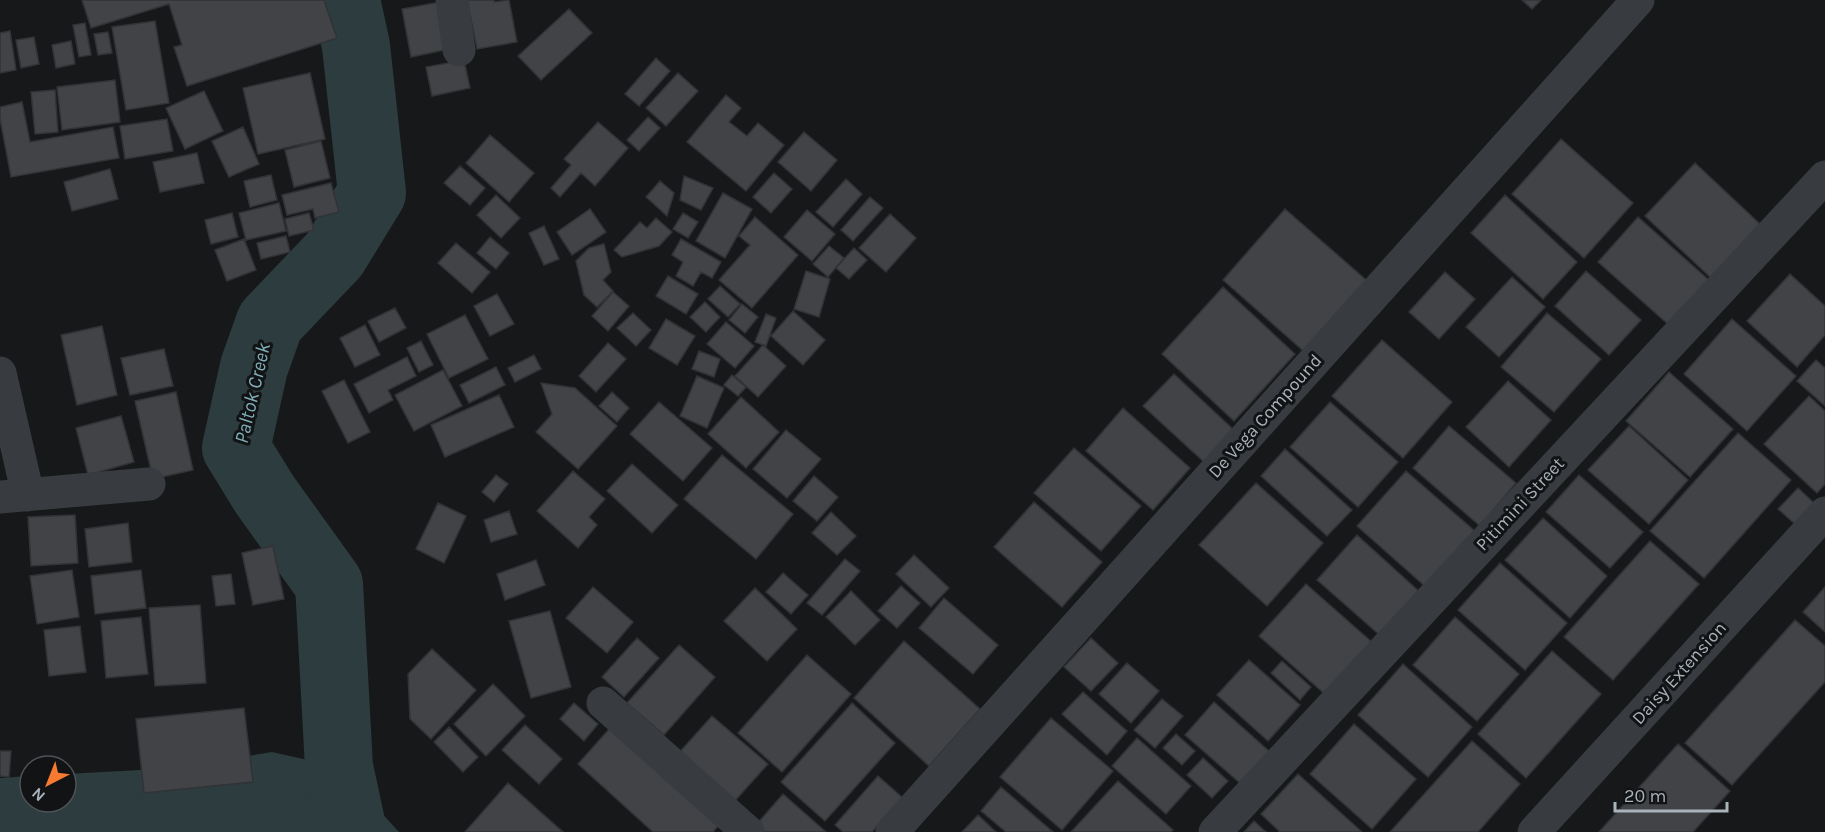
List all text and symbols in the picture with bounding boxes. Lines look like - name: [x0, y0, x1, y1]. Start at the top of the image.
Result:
- water label: Paltok Creek: [230, 340, 275, 446]
- street label: De Vega Compound: [1204, 350, 1326, 482]
- street label: Pitimini Street: [1471, 453, 1569, 555]
- street label: Daisy Extension: [1627, 617, 1731, 729]
- north arrow: [18, 754, 78, 814]
- scale bar: [1615, 775, 1728, 813]
- text: N: [28, 784, 49, 806]
- text: 20 m: [1624, 785, 1666, 807]

